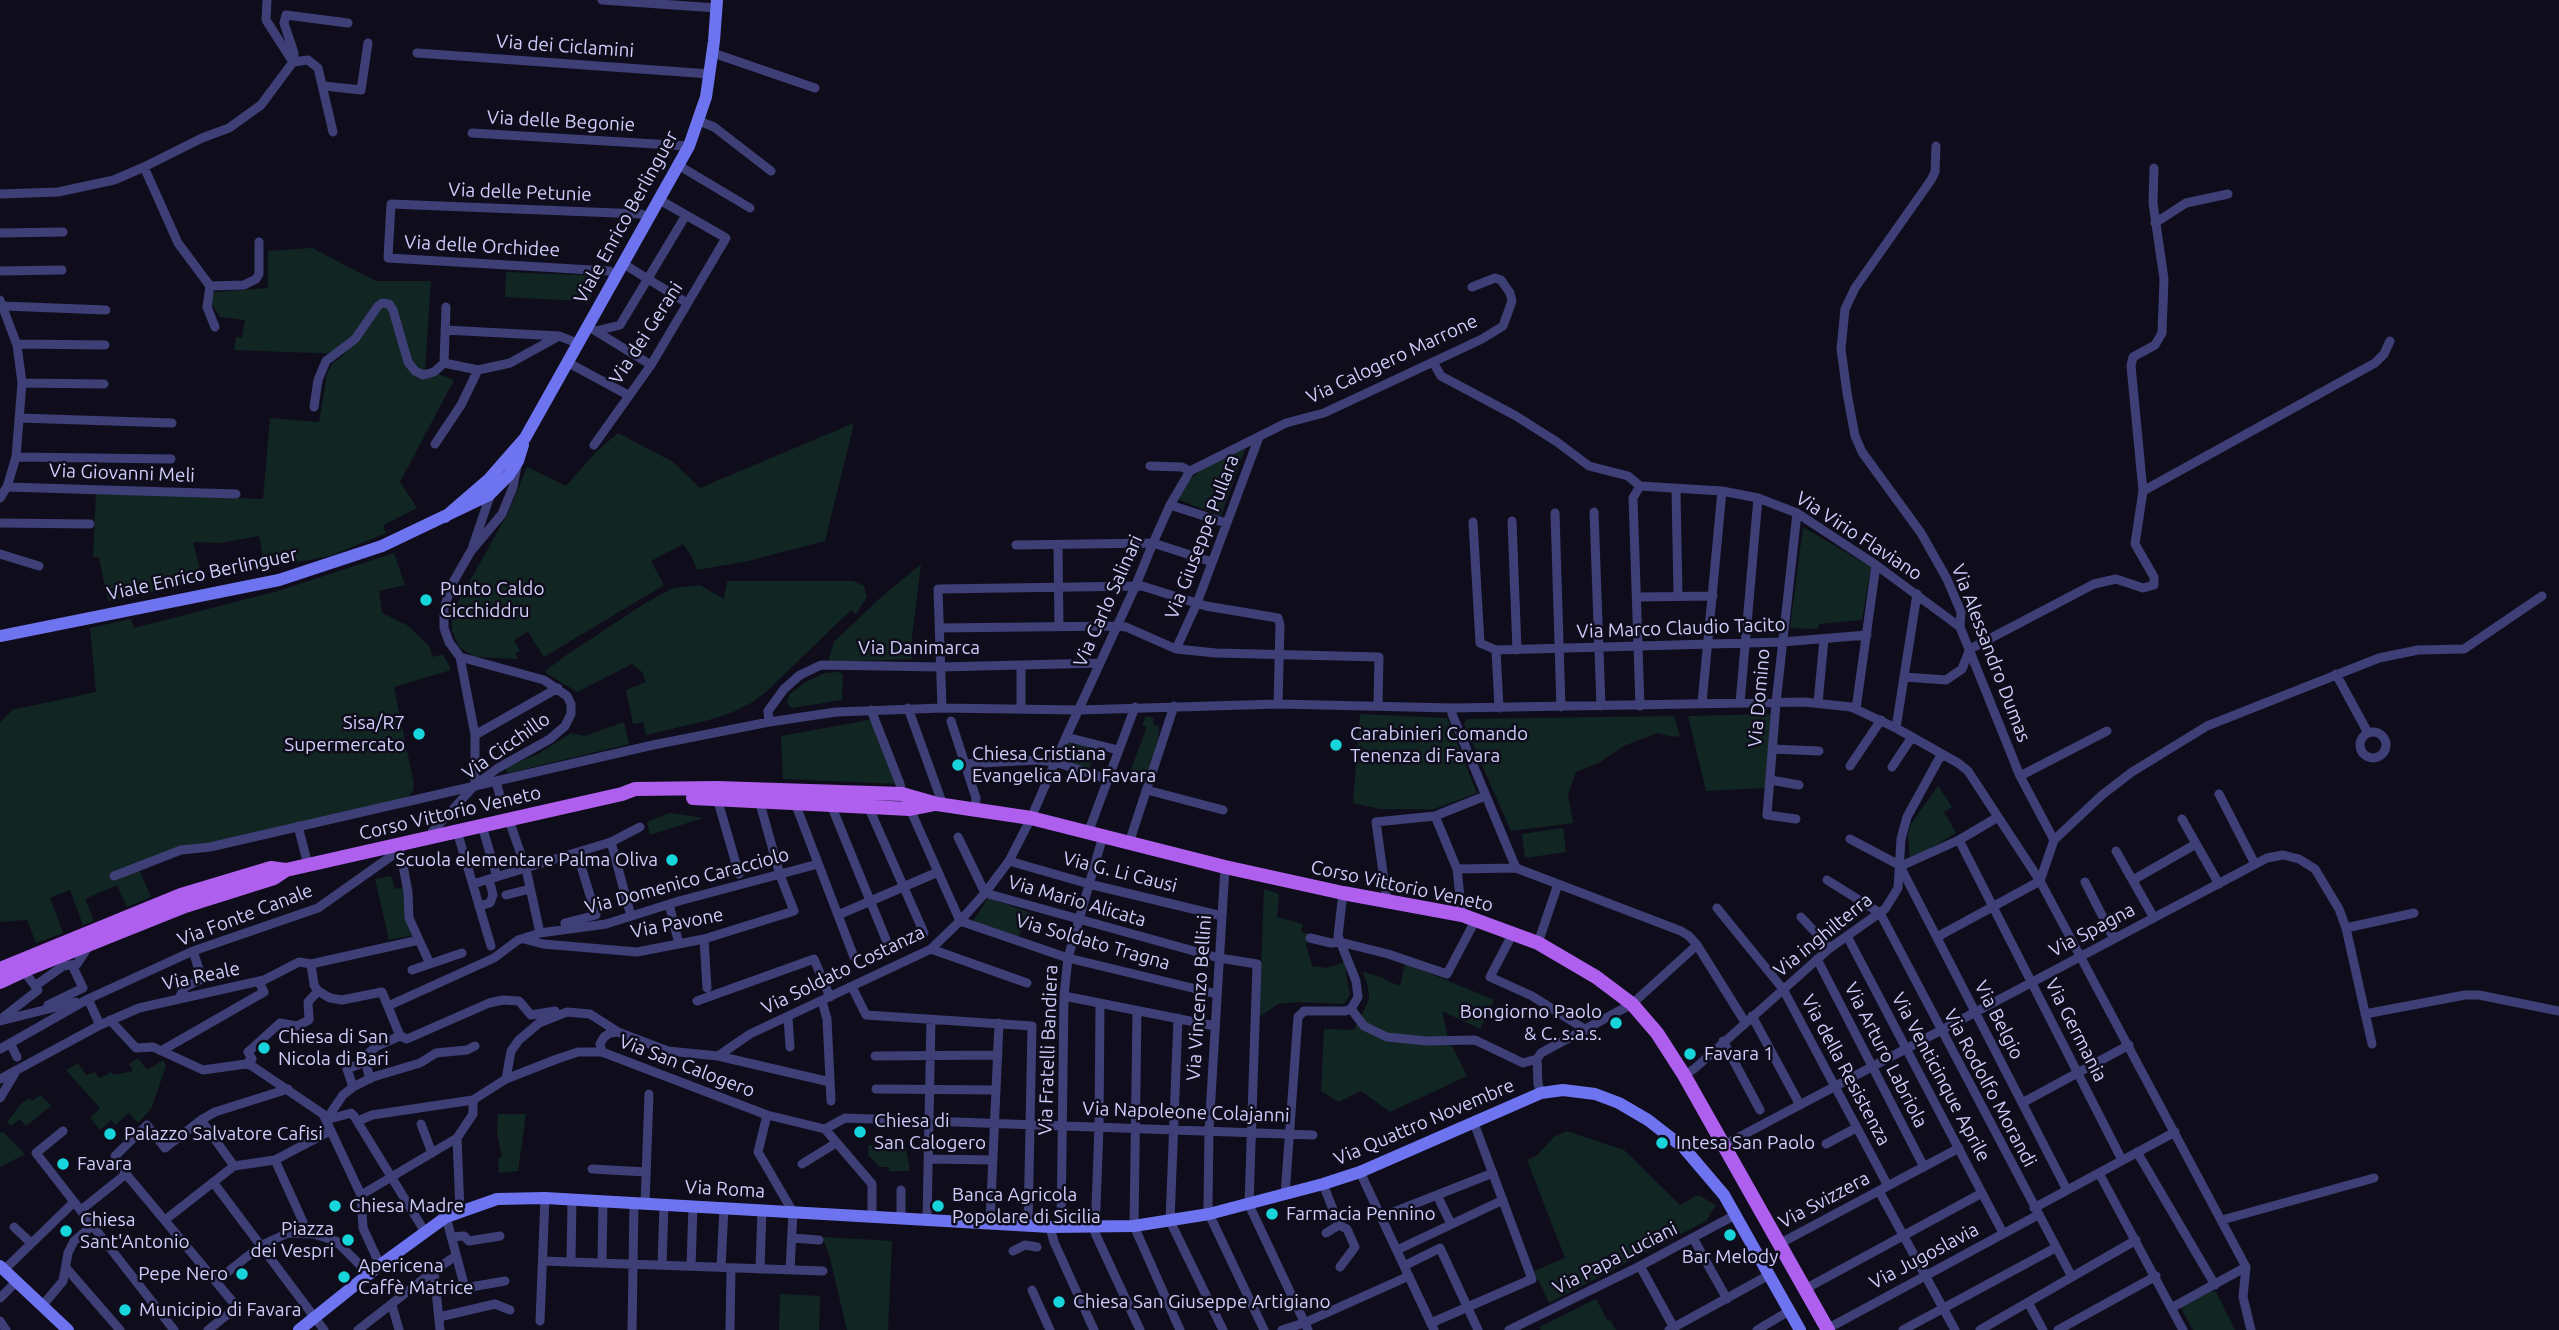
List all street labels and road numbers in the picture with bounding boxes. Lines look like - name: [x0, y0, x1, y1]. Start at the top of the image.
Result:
- street label: Via dei Ciclamini: [495, 30, 635, 62]
- street label: Via delle Begonie: [486, 106, 636, 136]
- street label: Viale Enrico Berlinguer: [569, 127, 683, 307]
- street label: Via delle Petunie: [448, 178, 592, 206]
- street label: Via delle Orchidee: [403, 231, 561, 261]
- street label: Via dei Gerani: [604, 278, 688, 388]
- street label: Via Calogero Marrone: [1303, 309, 1481, 409]
- street label: Via Giuseppe Pullara: [1160, 452, 1244, 622]
- street label: Via Giovanni Meli: [49, 459, 195, 487]
- street label: Via Virio Flaviano: [1791, 487, 1927, 585]
- street label: Via Carlo Salinari: [1069, 531, 1147, 671]
- street label: Viale Enrico Berlinguer: [105, 543, 299, 605]
- street label: Via Alessandro Dumas: [1947, 561, 2035, 745]
- street label: Via Marco Claudio Tacito: [1576, 613, 1786, 643]
- street label: Via Danimarca: [858, 637, 980, 659]
- street label: Via Domino: [1743, 648, 1775, 748]
- street label: Via Cicchillo: [458, 707, 554, 785]
- street label: Corso Vittorio Veneto: [357, 781, 543, 845]
- street label: Via Domenico Caracciolo: [582, 843, 792, 919]
- street label: Via G. Li Causi: [1060, 847, 1180, 897]
- street label: Corso Vittorio Veneto: [1309, 856, 1495, 916]
- street label: Via Mario Alicata: [1005, 870, 1149, 932]
- street label: Via Fonte Canale: [174, 879, 316, 951]
- street label: Via inghilterra: [1769, 888, 1877, 982]
- street label: Via Spagna: [2045, 898, 2139, 962]
- street label: Via Pavone: [629, 903, 725, 943]
- street label: Via Soldato Tragna: [1013, 909, 1173, 975]
- street label: Via Vincenzo Bellini: [1182, 914, 1216, 1082]
- street label: Via Soldato Costanza: [758, 921, 928, 1019]
- street label: Via Reale: [160, 957, 242, 995]
- street label: Via Fratelli Bandiera: [1034, 964, 1062, 1136]
- street label: Via Germania: [2040, 974, 2112, 1086]
- street label: Via Belgio: [1969, 977, 2029, 1063]
- street label: Via Arturo Labriola: [1839, 978, 1933, 1132]
- street label: Via Venticinque Aprile: [1887, 989, 1995, 1165]
- street label: Via della Resistenza: [1797, 991, 1895, 1149]
- street label: Via Rodolfo Morandi: [1939, 1005, 2041, 1171]
- street label: Via San Calogero: [616, 1030, 758, 1102]
- street label: Via Quattro Novembre: [1330, 1074, 1518, 1170]
- street label: Via Napoleone Colajanni: [1082, 1097, 1290, 1127]
- street label: Via Svizzera: [1775, 1167, 1873, 1233]
- street label: Via Roma: [684, 1176, 766, 1202]
- street label: Via Papa Luciani: [1549, 1217, 1681, 1299]
- street label: Via Jugoslavia: [1866, 1218, 1982, 1294]

